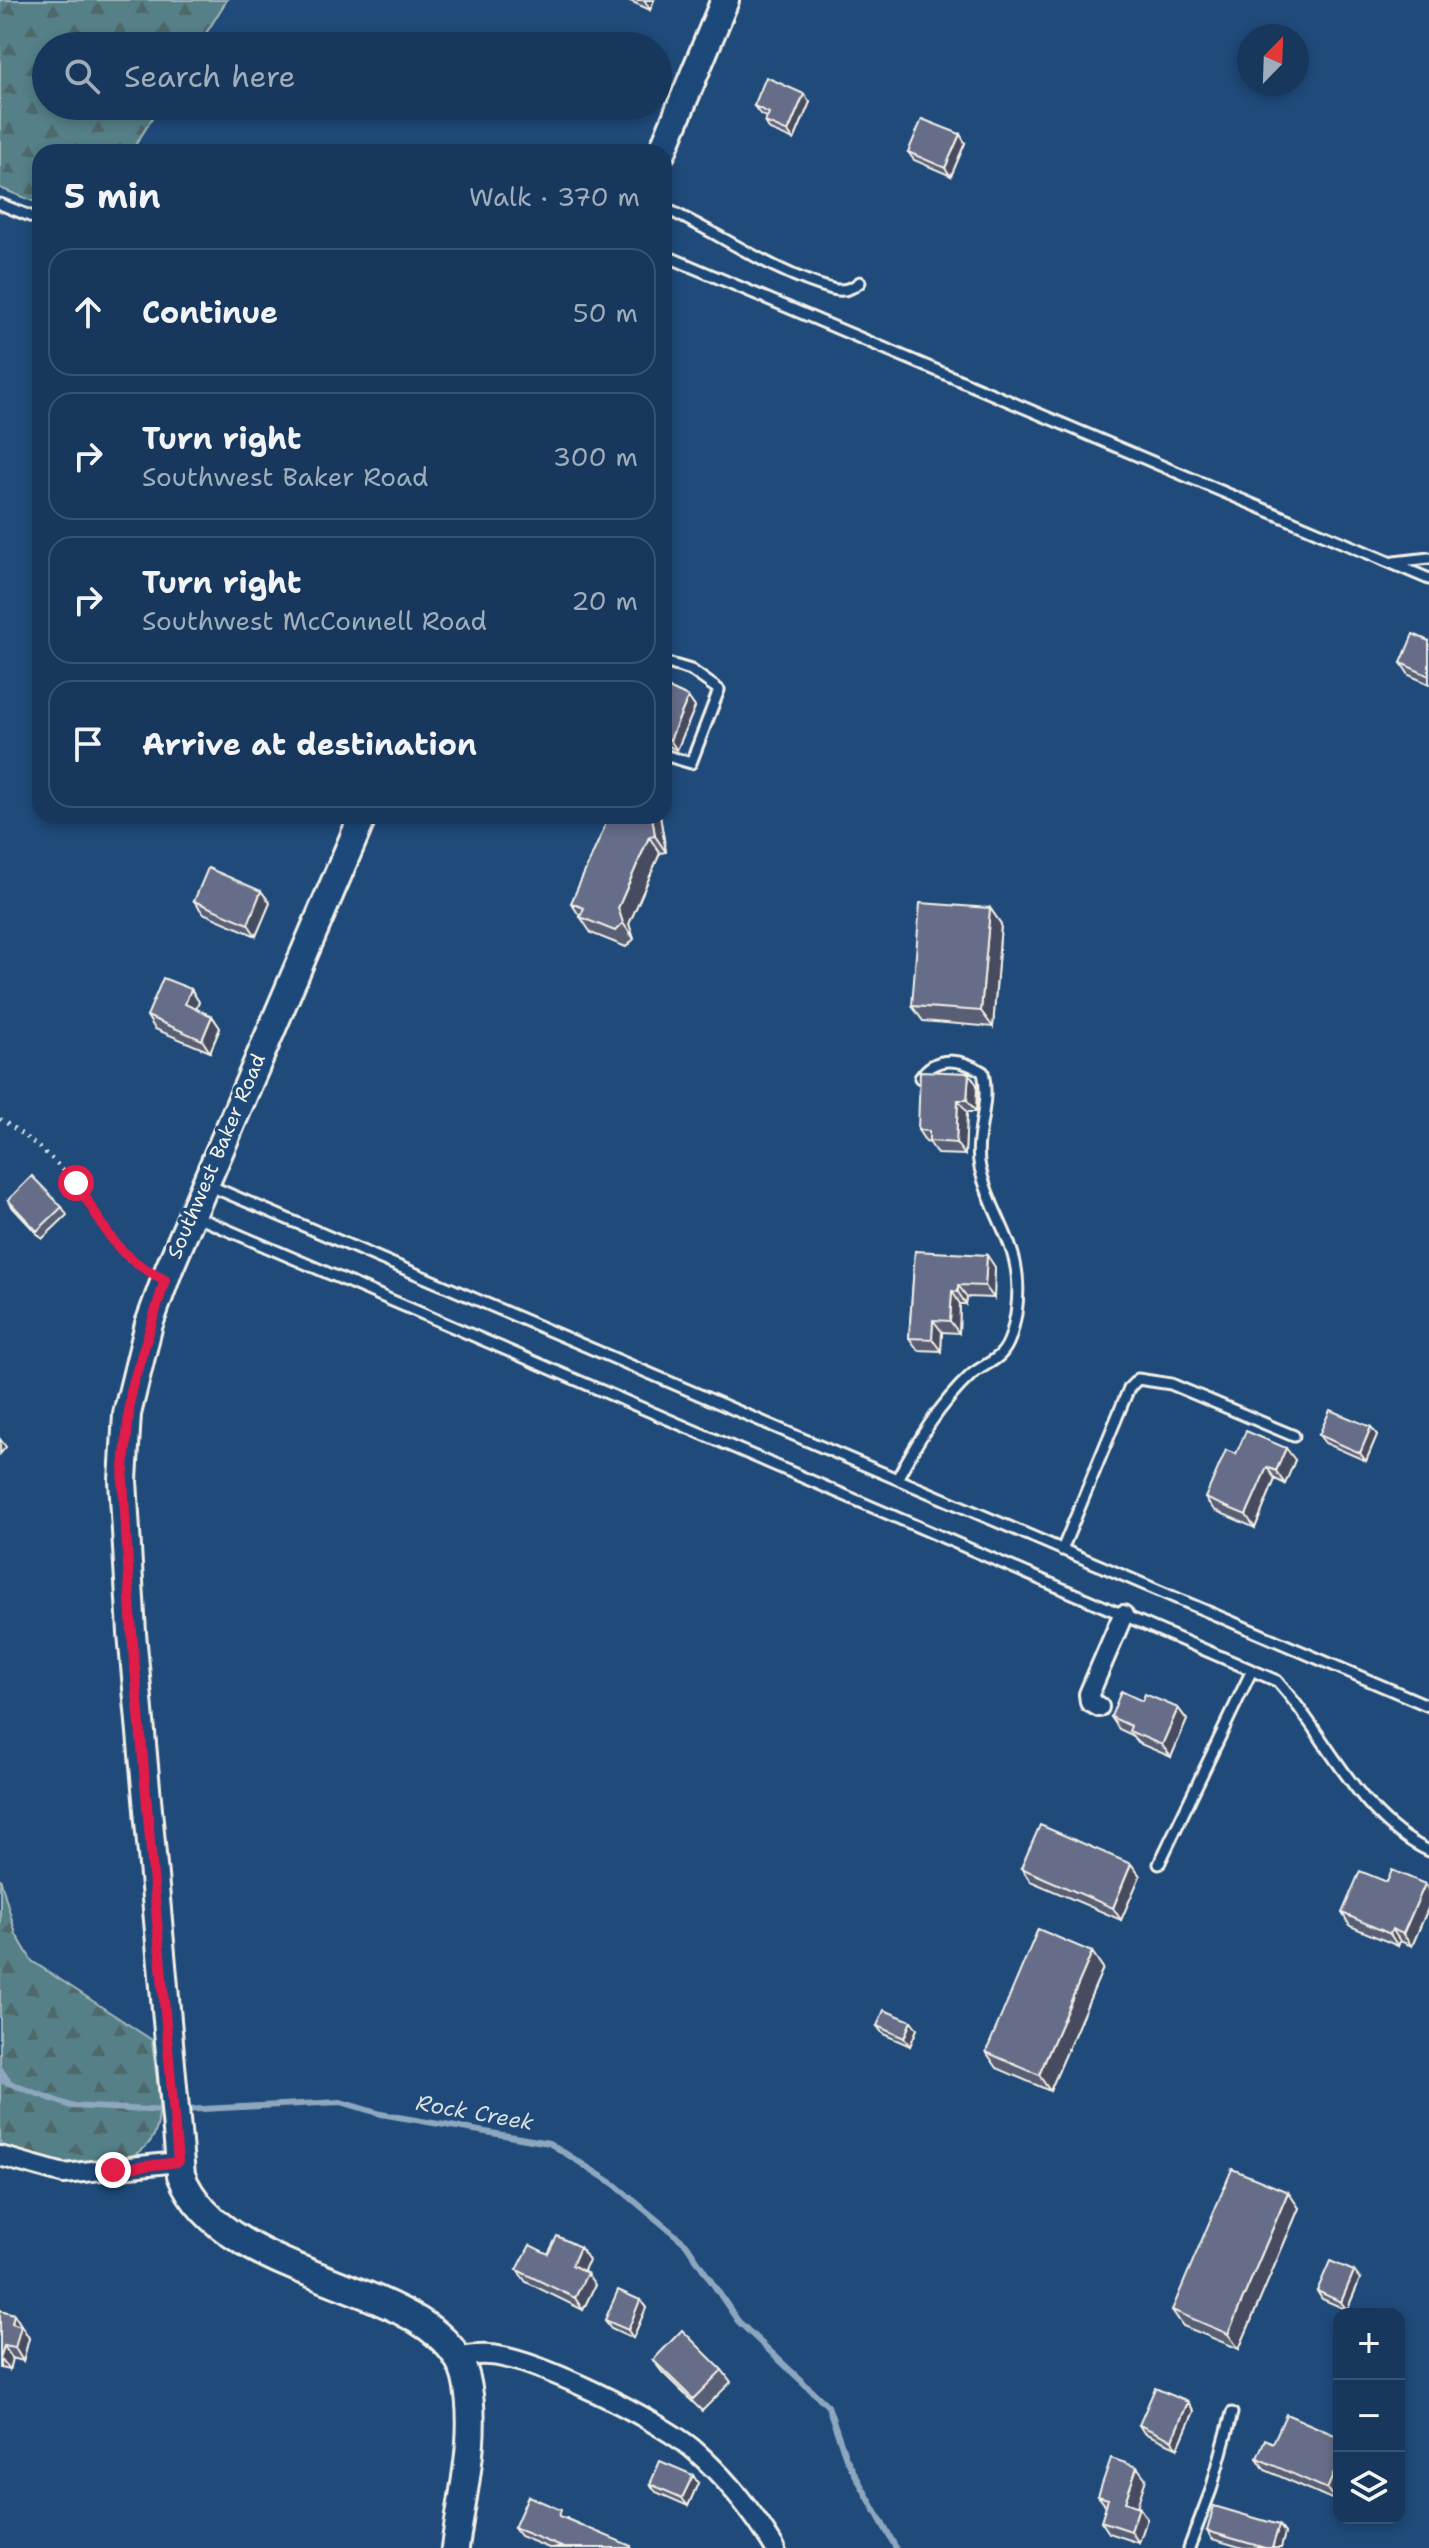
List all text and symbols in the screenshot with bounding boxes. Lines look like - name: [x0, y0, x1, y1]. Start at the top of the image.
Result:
- north arrow: [1237, 24, 1309, 96]
- search box: [32, 32, 672, 120]
- icon: search: [60, 54, 104, 98]
- text: Search here: [124, 56, 295, 97]
- text: 5 min: [64, 173, 161, 219]
- text: Walk · 370 m: [469, 179, 640, 214]
- icon: ahead: [66, 290, 110, 334]
- text: Continue: [142, 292, 278, 333]
- text: 50 m: [573, 295, 638, 330]
- text: Turn right: [142, 418, 301, 459]
- icon: right: [66, 434, 110, 478]
- text: 300 m: [553, 439, 638, 474]
- text: Southwest Baker Road: [142, 459, 428, 494]
- text: Turn right: [142, 562, 301, 603]
- icon: right: [66, 578, 110, 622]
- text: 20 m: [571, 583, 638, 618]
- text: Southwest McConnell Road: [142, 603, 487, 638]
- icon: arrive: [66, 722, 110, 766]
- text: Arrive at destination: [142, 724, 477, 765]
- street label: Southwest Baker Road: [161, 1049, 271, 1262]
- route start: [58, 1165, 94, 1201]
- water label: Rock Creek: [414, 2088, 536, 2137]
- route end: [95, 2152, 131, 2188]
- map controls: [1333, 2308, 1405, 2524]
- button: +: [1333, 2308, 1405, 2380]
- button: −: [1333, 2380, 1405, 2452]
- button: layers: [1333, 2452, 1405, 2524]

